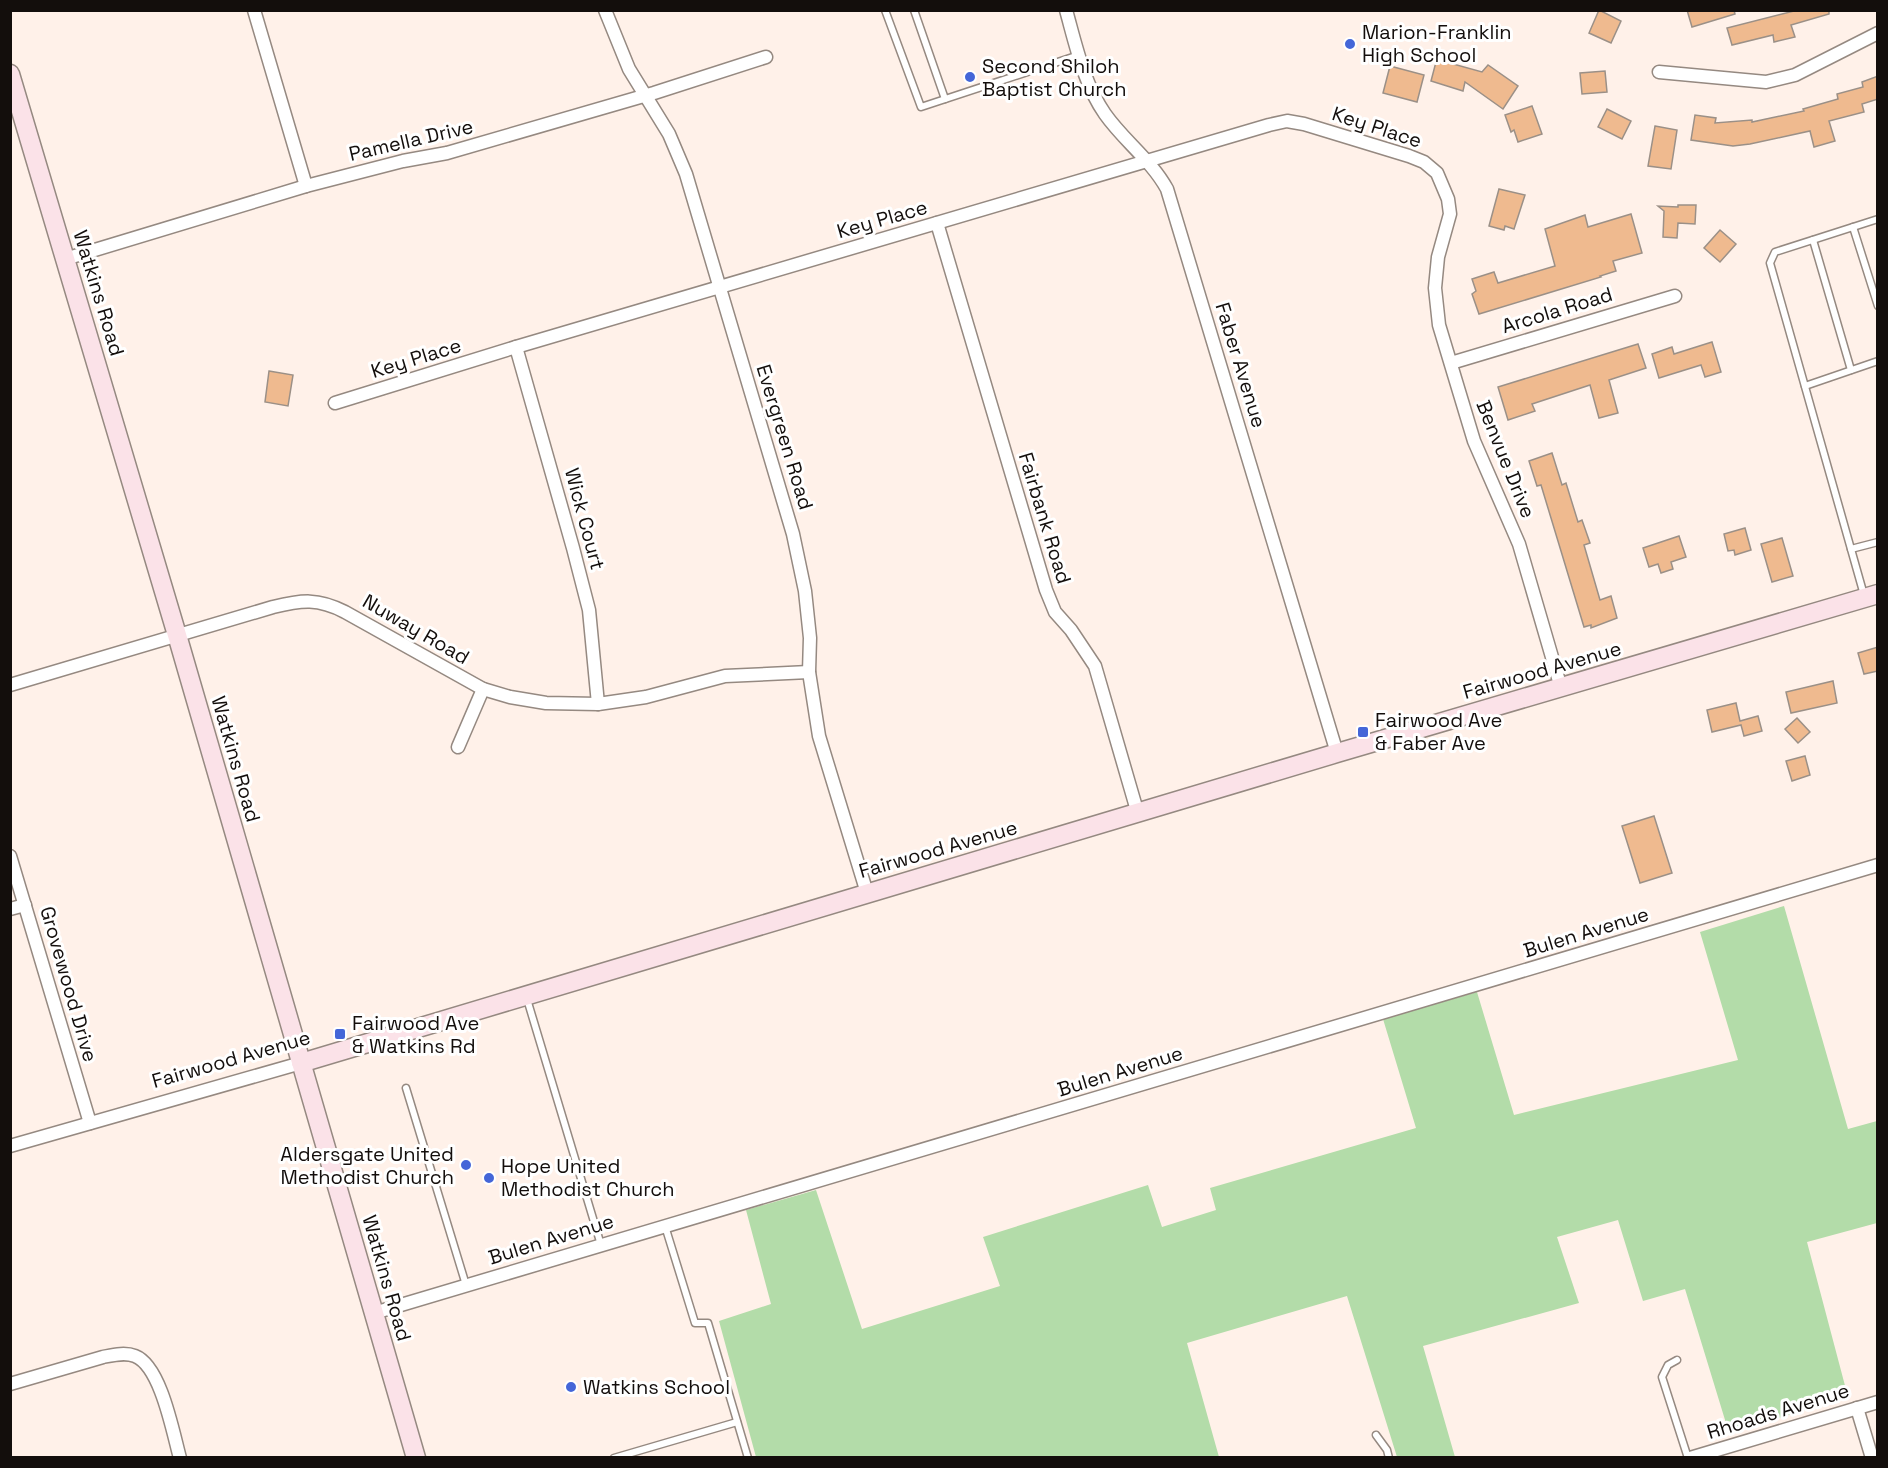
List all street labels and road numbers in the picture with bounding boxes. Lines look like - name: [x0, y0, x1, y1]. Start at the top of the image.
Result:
- street label: Key Place: [1329, 100, 1425, 154]
- street label: Pamella Drive: [346, 113, 476, 167]
- street label: Key Place: [834, 194, 930, 244]
- street label: Watkins Road: [68, 227, 130, 359]
- street label: Arcola Road: [1498, 281, 1616, 339]
- street label: Faber Avenue: [1210, 299, 1272, 431]
- street label: Key Place: [368, 332, 464, 384]
- street label: Evergreen Road: [751, 361, 819, 513]
- street label: Benvue Drive: [1471, 396, 1541, 522]
- street label: Fairbank Road: [1013, 449, 1077, 587]
- street label: Wick Court: [559, 465, 611, 573]
- street label: Nuway Road: [358, 588, 474, 670]
- street label: Fairwood Avenue: [1460, 635, 1624, 705]
- street label: Watkins Road: [206, 693, 266, 825]
- street label: Fairwood Avenue: [856, 814, 1020, 884]
- street label: Bulen Avenue: [1520, 901, 1652, 963]
- street label: Grovewood Drive: [34, 903, 104, 1065]
- street label: Fairwood Avenue: [149, 1024, 313, 1094]
- street label: Bulen Avenue: [1054, 1040, 1186, 1102]
- street label: Bulen Avenue: [485, 1208, 617, 1270]
- street label: Watkins Road: [357, 1212, 417, 1344]
- street label: Rhoads Avenue: [1704, 1377, 1852, 1445]

